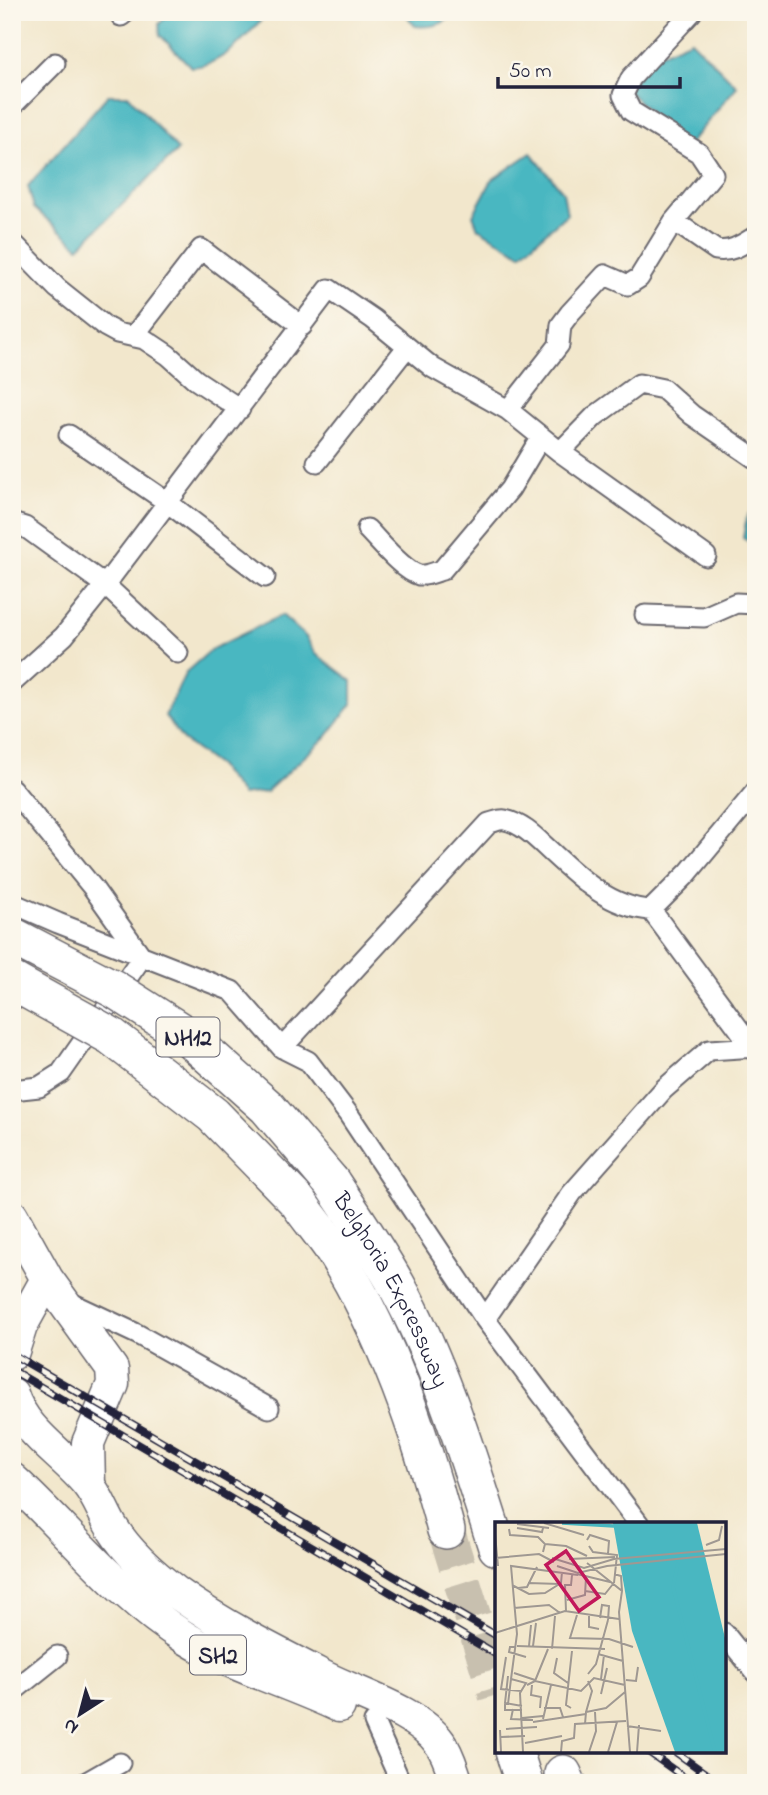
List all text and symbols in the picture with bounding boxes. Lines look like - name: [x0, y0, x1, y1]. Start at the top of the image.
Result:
- scale bar: [498, 46, 680, 90]
- text: 50 m: [509, 57, 552, 87]
- road number: NH12: [156, 1018, 220, 1056]
- street label: Belghoria Expressway: [322, 1185, 457, 1394]
- inset map: [495, 1522, 726, 1753]
- road number: SH2: [190, 1636, 246, 1674]
- north arrow: [46, 1680, 116, 1750]
- text: N: [58, 1711, 85, 1740]

